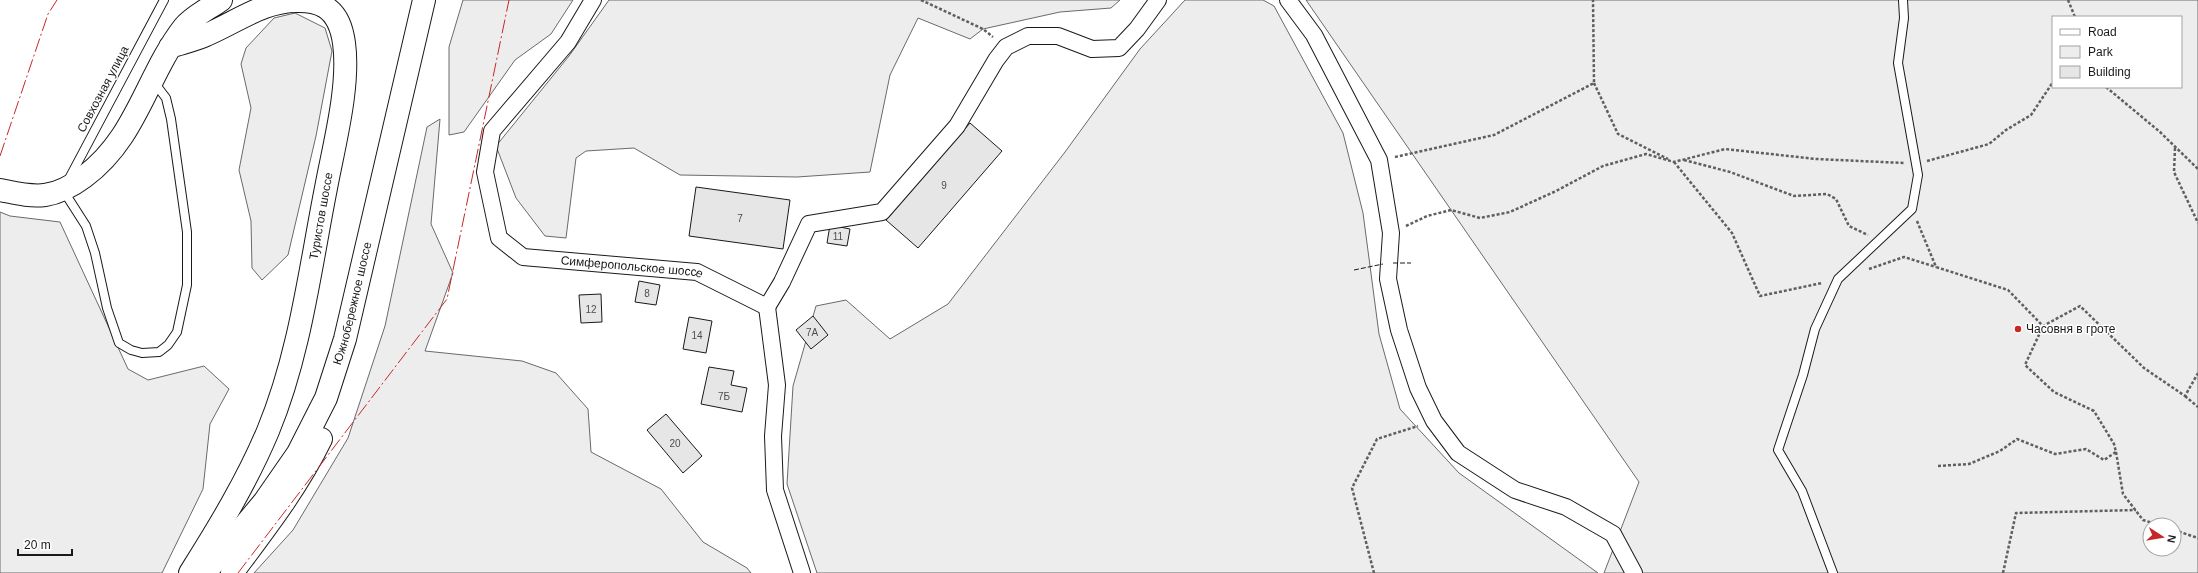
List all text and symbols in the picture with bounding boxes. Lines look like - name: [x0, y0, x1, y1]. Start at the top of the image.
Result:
- legend: [2052, 16, 2182, 88]
- text: Road: [2088, 25, 2117, 39]
- street label: Совхозная улица: [74, 43, 132, 135]
- text: Park: [2088, 45, 2114, 59]
- text: Building: [2088, 65, 2131, 79]
- street label: Туристов шоссе: [306, 171, 336, 261]
- house number: 9: [941, 180, 947, 191]
- house number: 7: [737, 213, 743, 224]
- house number: 11: [833, 231, 844, 242]
- street label: Южнобережное шоссе: [330, 240, 374, 367]
- street label: Симферопольское шоссе: [560, 253, 706, 281]
- house number: 8: [644, 288, 650, 299]
- house number: 12: [585, 304, 597, 315]
- place label: Часовня в гроте: [2026, 322, 2116, 336]
- marker: Часовня в гроте: [2013, 324, 2023, 334]
- house number: 7А: [806, 327, 818, 338]
- house number: 14: [691, 330, 703, 341]
- house number: 7Б: [718, 391, 730, 402]
- house number: 20: [669, 438, 681, 449]
- north arrow: [2142, 517, 2182, 557]
- scale bar: [18, 531, 72, 557]
- text: N: [2165, 534, 2178, 544]
- text: 20 m: [24, 538, 51, 552]

